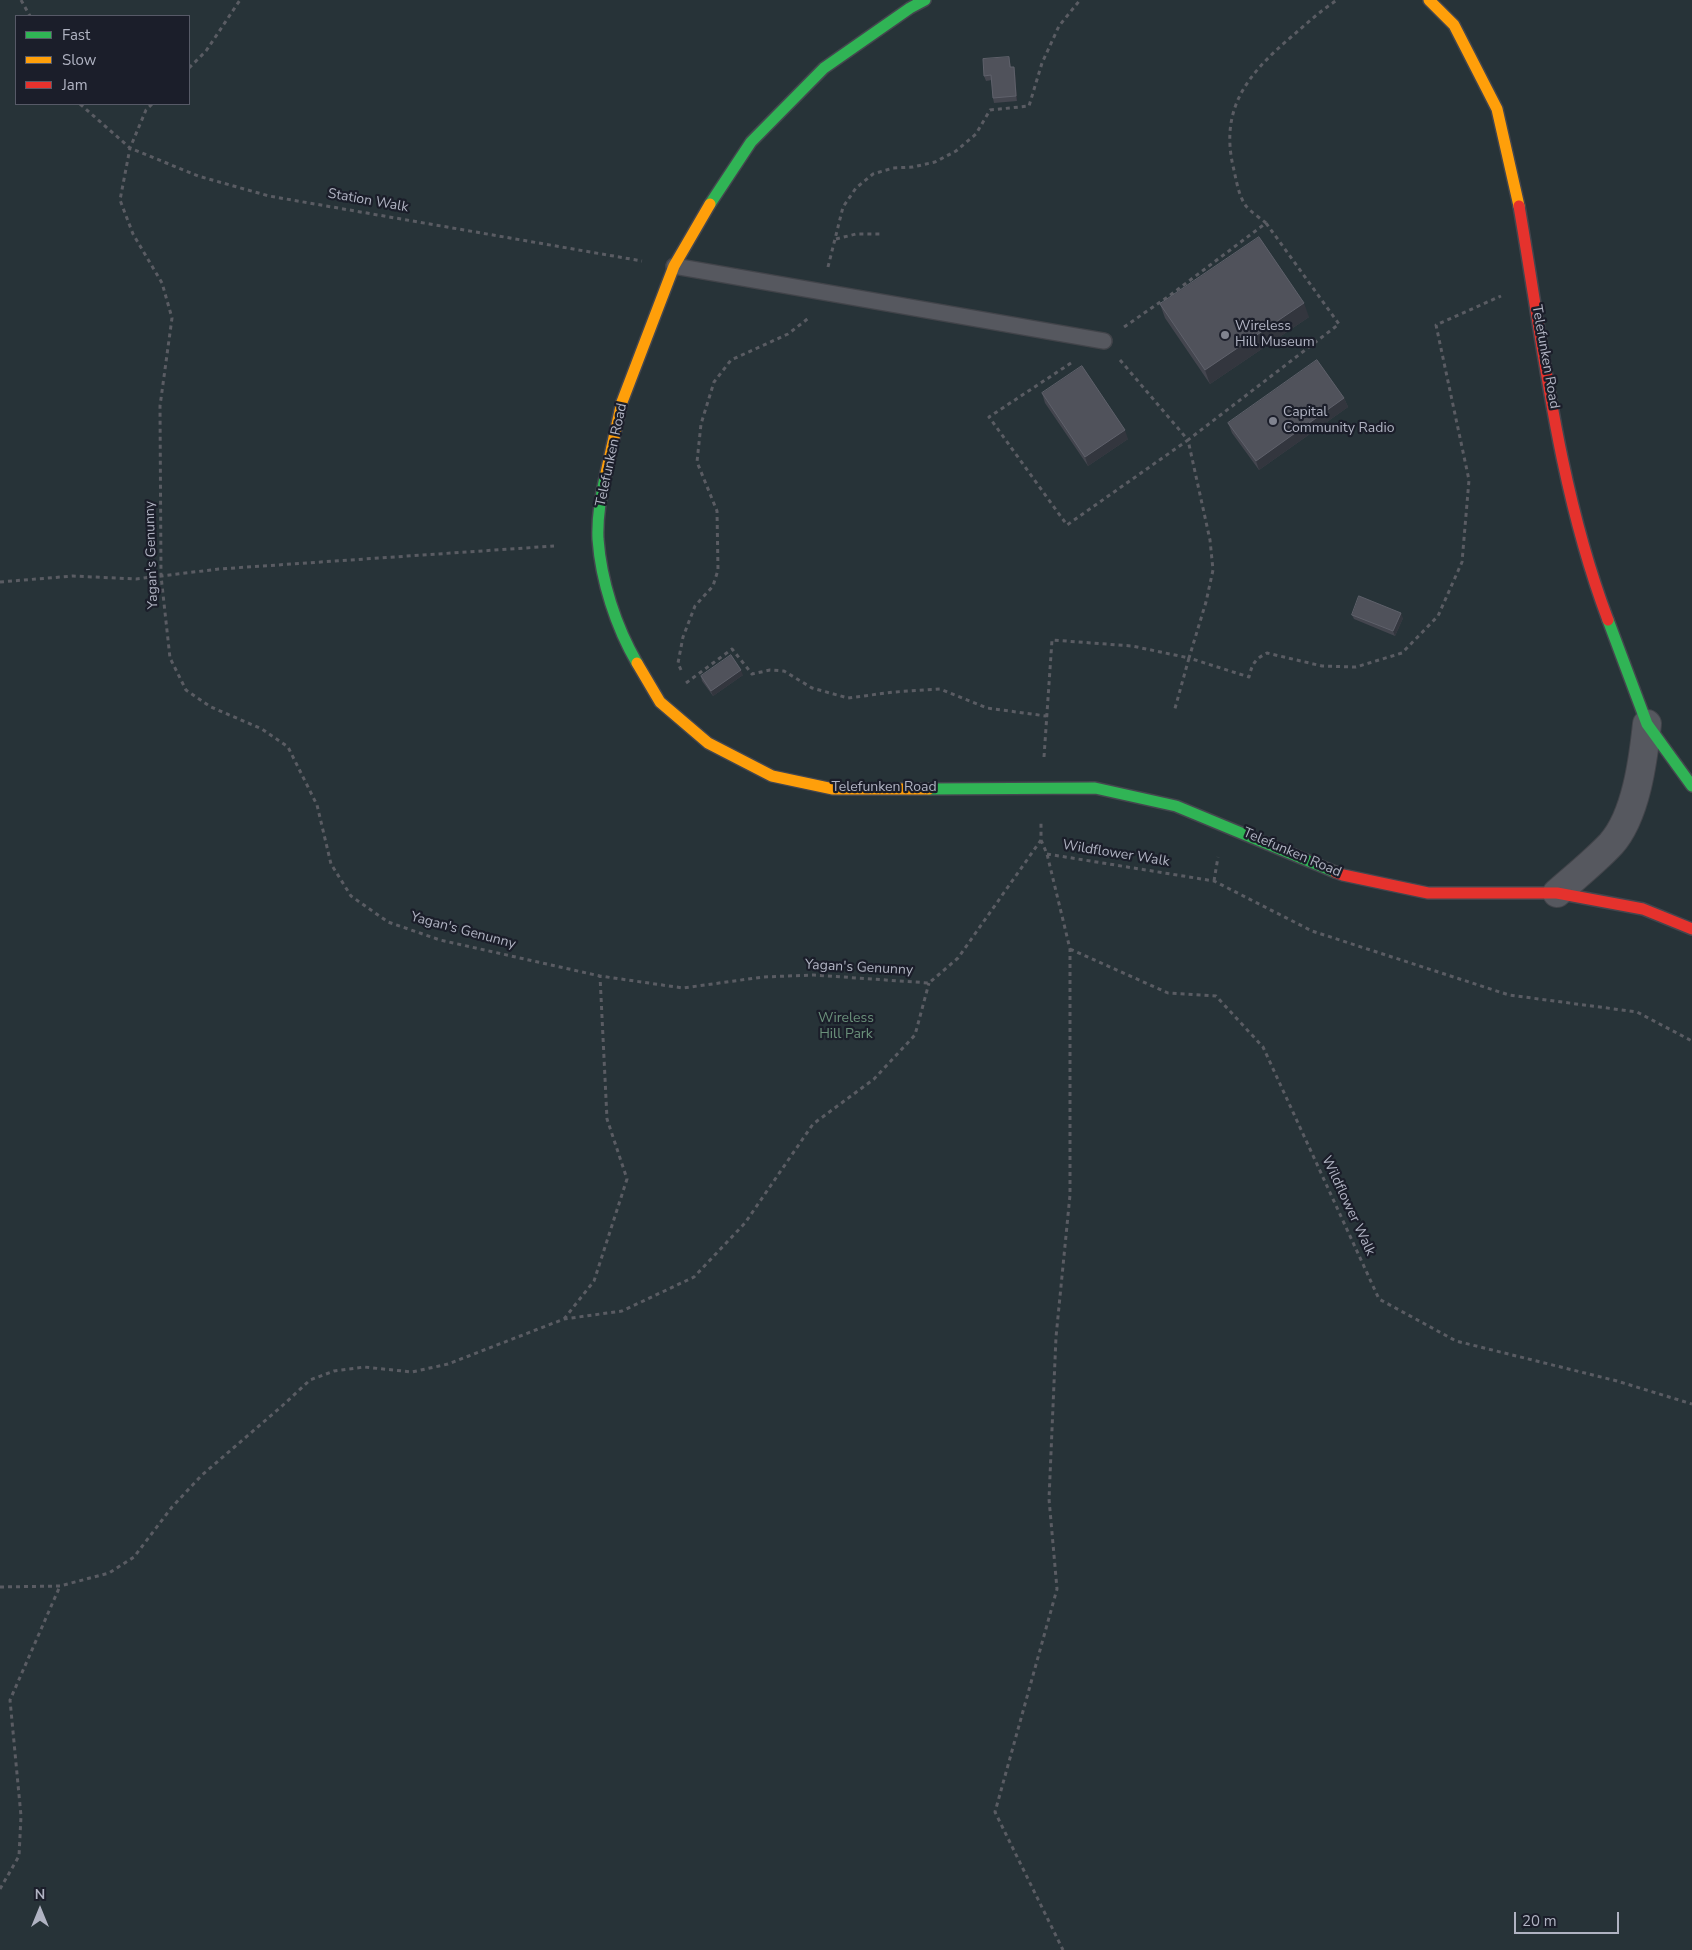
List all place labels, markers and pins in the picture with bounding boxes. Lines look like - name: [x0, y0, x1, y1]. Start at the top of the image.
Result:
- place label: Wireless Hill Museum: [1235, 319, 1315, 352]
- marker: Wireless Hill Museum: [1219, 329, 1231, 341]
- place label: Capital Community Radio: [1283, 405, 1394, 438]
- marker: Capital Community Radio: [1267, 415, 1279, 427]

